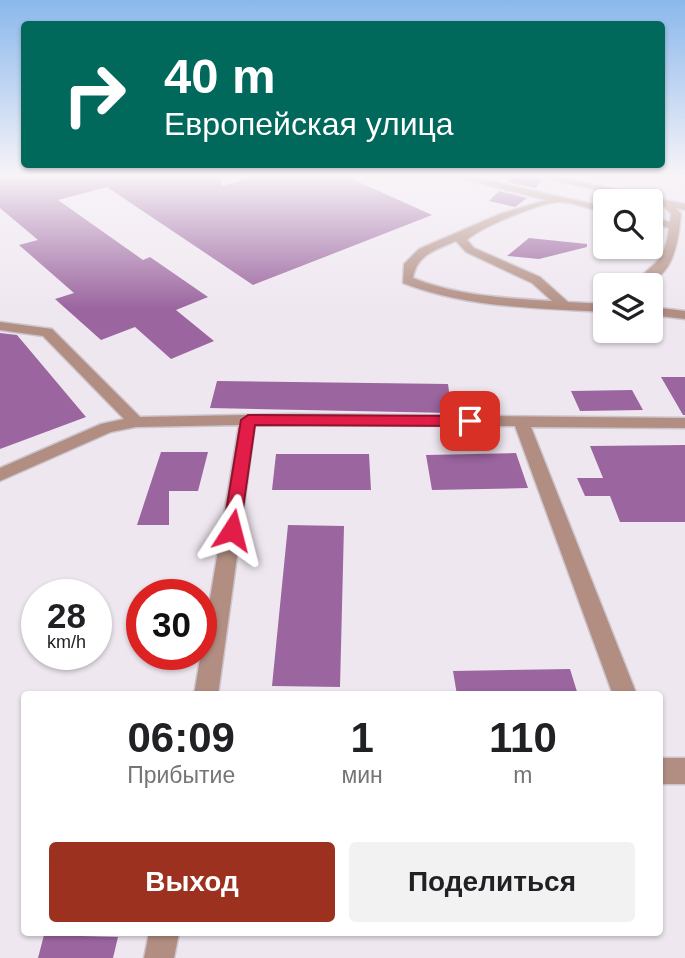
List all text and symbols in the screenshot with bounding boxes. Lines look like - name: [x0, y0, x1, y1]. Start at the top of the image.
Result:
- icon: right: [49, 49, 140, 140]
- text: 40 m: [164, 49, 276, 103]
- text: Европейская улица: [164, 106, 454, 142]
- map controls: [593, 189, 663, 343]
- button: search: [593, 189, 663, 259]
- button: layers: [593, 273, 663, 343]
- pin: [440, 391, 500, 451]
- icon: arrive: [451, 402, 489, 440]
- position arrow: [195, 493, 269, 567]
- speed limit sign: 30: [126, 579, 217, 670]
- text: 28: [47, 596, 86, 635]
- text: km/h: [47, 632, 86, 652]
- text: 06:09: [128, 714, 235, 761]
- text: 1: [350, 714, 374, 761]
- text: 110: [489, 714, 557, 761]
- text: Прибытие: [127, 762, 235, 788]
- text: мин: [341, 762, 383, 788]
- text: m: [513, 762, 532, 788]
- button: Выход: [49, 842, 335, 922]
- button: Поделиться: [349, 842, 635, 922]

